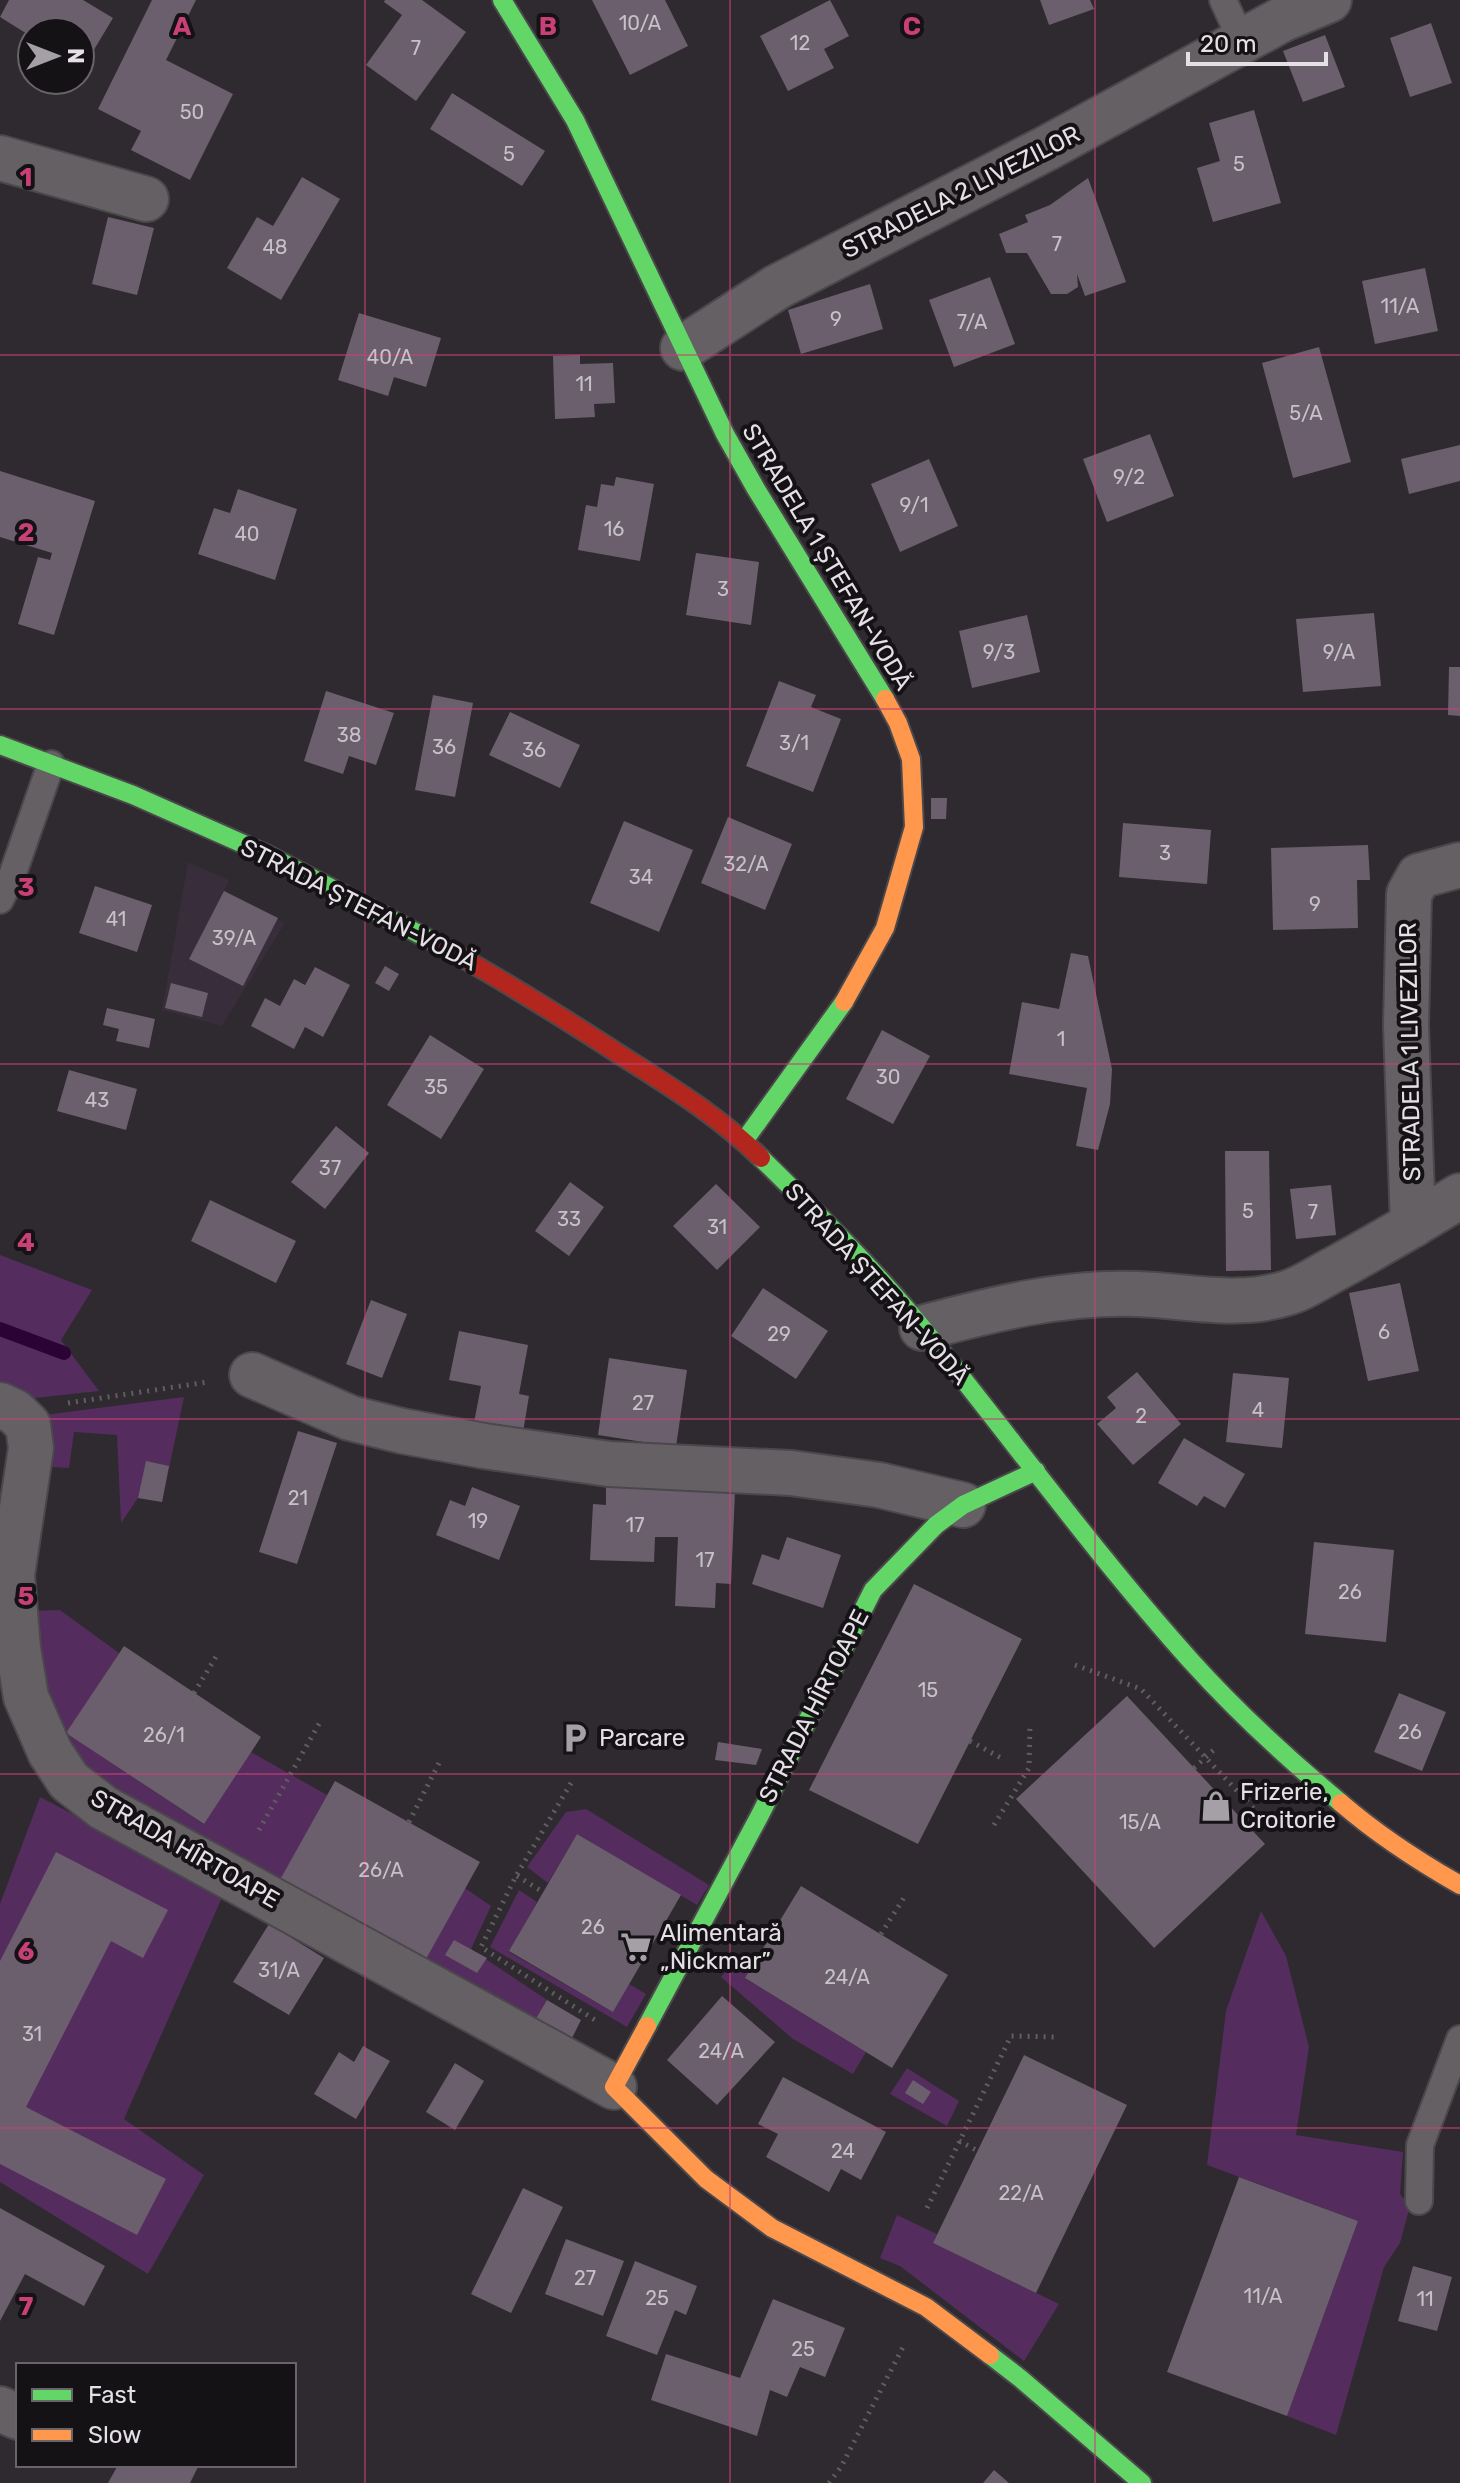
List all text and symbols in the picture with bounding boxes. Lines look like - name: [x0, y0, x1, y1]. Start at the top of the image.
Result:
- text: A: [173, 11, 192, 42]
- text: B: [539, 11, 557, 42]
- house number: 10/A: [619, 11, 661, 35]
- text: C: [903, 11, 921, 42]
- north arrow: [16, 16, 96, 96]
- scale bar: [1188, 16, 1326, 66]
- text: 20 m: [1200, 30, 1257, 58]
- house number: 12: [790, 31, 810, 55]
- house number: 7: [411, 36, 421, 60]
- text: N: [62, 48, 89, 64]
- house number: 50: [180, 100, 204, 124]
- street label: STRADELA 2 LIVEZILOR: [838, 120, 1084, 264]
- house number: 5: [503, 142, 515, 166]
- house number: 5: [1233, 152, 1245, 176]
- text: 1: [20, 162, 32, 193]
- house number: 7: [1052, 232, 1062, 256]
- house number: 48: [262, 235, 288, 259]
- house number: 11/A: [1381, 294, 1419, 318]
- house number: 9: [830, 307, 842, 331]
- house number: 7/A: [957, 310, 987, 334]
- house number: 40/A: [367, 345, 413, 369]
- house number: 11: [575, 372, 593, 396]
- house number: 5/A: [1289, 401, 1323, 425]
- street label: STRADELA 1 ȘTEFAN-VODĂ: [736, 419, 918, 695]
- house number: 9/2: [1113, 465, 1145, 489]
- house number: 9/1: [900, 493, 928, 517]
- text: 2: [18, 517, 34, 548]
- house number: 16: [604, 517, 624, 541]
- house number: 40: [234, 522, 260, 546]
- house number: 3: [717, 577, 729, 601]
- house number: 9/3: [983, 640, 1015, 664]
- house number: 9/A: [1323, 640, 1355, 664]
- house number: 38: [337, 723, 361, 747]
- house number: 3/1: [779, 731, 809, 755]
- house number: 36: [432, 735, 456, 759]
- house number: 36: [522, 738, 546, 762]
- street label: STRADA ȘTEFAN-VODĂ: [236, 833, 482, 977]
- house number: 3: [1159, 841, 1171, 865]
- house number: 32/A: [723, 852, 769, 876]
- house number: 34: [629, 865, 653, 889]
- text: 3: [17, 872, 35, 903]
- house number: 9: [1309, 892, 1321, 916]
- house number: 41: [106, 907, 126, 931]
- street label: STRADELA 1 LIVEZILOR: [1394, 922, 1426, 1182]
- house number: 39/A: [212, 926, 256, 950]
- house number: 1: [1057, 1027, 1065, 1051]
- house number: 30: [876, 1065, 900, 1089]
- house number: 35: [424, 1075, 448, 1099]
- house number: 43: [85, 1088, 109, 1112]
- house number: 37: [319, 1156, 341, 1180]
- street label: STRADA ȘTEFAN-VODĂ: [779, 1178, 975, 1390]
- house number: 5: [1242, 1199, 1254, 1223]
- house number: 7: [1308, 1200, 1318, 1224]
- house number: 33: [557, 1207, 581, 1231]
- house number: 31: [707, 1215, 727, 1239]
- text: 4: [17, 1227, 35, 1258]
- house number: 6: [1378, 1320, 1390, 1344]
- house number: 29: [767, 1322, 791, 1346]
- house number: 27: [632, 1391, 654, 1415]
- house number: 4: [1252, 1398, 1264, 1422]
- house number: 2: [1135, 1404, 1147, 1428]
- house number: 21: [288, 1486, 308, 1510]
- house number: 19: [468, 1509, 488, 1533]
- house number: 17: [626, 1513, 644, 1537]
- house number: 17: [696, 1548, 714, 1572]
- house number: 26: [1338, 1580, 1362, 1604]
- text: 5: [18, 1581, 34, 1612]
- street label: STRADA HÎRTOAPE: [753, 1605, 875, 1807]
- house number: 15: [918, 1678, 938, 1702]
- house number: 26: [1398, 1720, 1422, 1744]
- parking icon: Parcare: [558, 1721, 592, 1755]
- house number: 26/1: [143, 1723, 185, 1747]
- place label: Parcare: [599, 1724, 685, 1752]
- place label: Frizerie, Croitorie: [1240, 1778, 1336, 1834]
- street label: STRADA HÎRTOAPE: [86, 1784, 284, 1914]
- shop icon: Frizerie, Croitorie: [1199, 1789, 1233, 1823]
- house number: 15/A: [1119, 1810, 1161, 1834]
- house number: 26/A: [358, 1858, 404, 1882]
- house number: 26: [581, 1915, 605, 1939]
- place label: Alimentară „Nickmar”: [660, 1919, 782, 1975]
- supermarket icon: Alimentară „Nickmar”: [619, 1930, 653, 1964]
- text: 6: [18, 1936, 35, 1967]
- house number: 31/A: [258, 1958, 300, 1982]
- house number: 24/A: [824, 1965, 870, 1989]
- house number: 31: [22, 2022, 42, 2046]
- house number: 24/A: [698, 2039, 744, 2063]
- house number: 24: [831, 2139, 855, 2163]
- house number: 22/A: [998, 2181, 1044, 2205]
- house number: 27: [574, 2266, 596, 2290]
- house number: 11/A: [1244, 2284, 1282, 2308]
- house number: 25: [645, 2286, 669, 2310]
- house number: 11: [1416, 2287, 1434, 2311]
- text: 7: [19, 2291, 34, 2322]
- house number: 25: [791, 2337, 815, 2361]
- legend: [16, 2363, 296, 2467]
- text: Fast: [88, 2381, 136, 2409]
- text: Slow: [88, 2421, 141, 2449]

